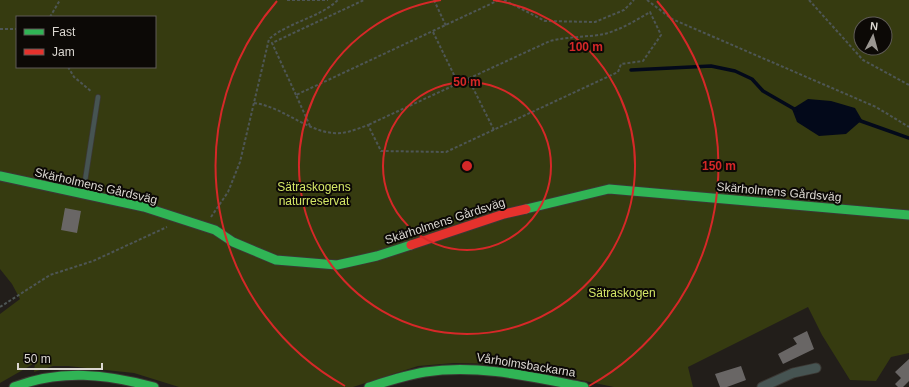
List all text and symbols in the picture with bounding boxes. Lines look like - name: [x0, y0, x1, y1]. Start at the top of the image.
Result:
- legend: [16, 16, 156, 68]
- north arrow: [853, 16, 893, 56]
- text: N: [869, 20, 879, 32]
- text: Fast: [52, 25, 76, 39]
- text: 100 m: [569, 40, 603, 54]
- text: Jam: [52, 45, 75, 59]
- text: 50 m: [453, 75, 481, 89]
- centre of rings: [460, 159, 474, 173]
- text: 150 m: [702, 159, 736, 173]
- street label: Skärholmens Gårdsväg: [33, 165, 159, 207]
- park label: Sätraskogens naturreservat: [277, 180, 351, 208]
- street label: Skärholmens Gårdsväg: [716, 180, 842, 204]
- street label: Skärholmens Gårdsväg: [383, 195, 507, 247]
- park label: Sätraskogen: [588, 286, 656, 300]
- scale bar: [18, 345, 102, 371]
- street label: Vårholmsbackarna: [475, 350, 577, 380]
- text: 50 m: [24, 352, 51, 366]

